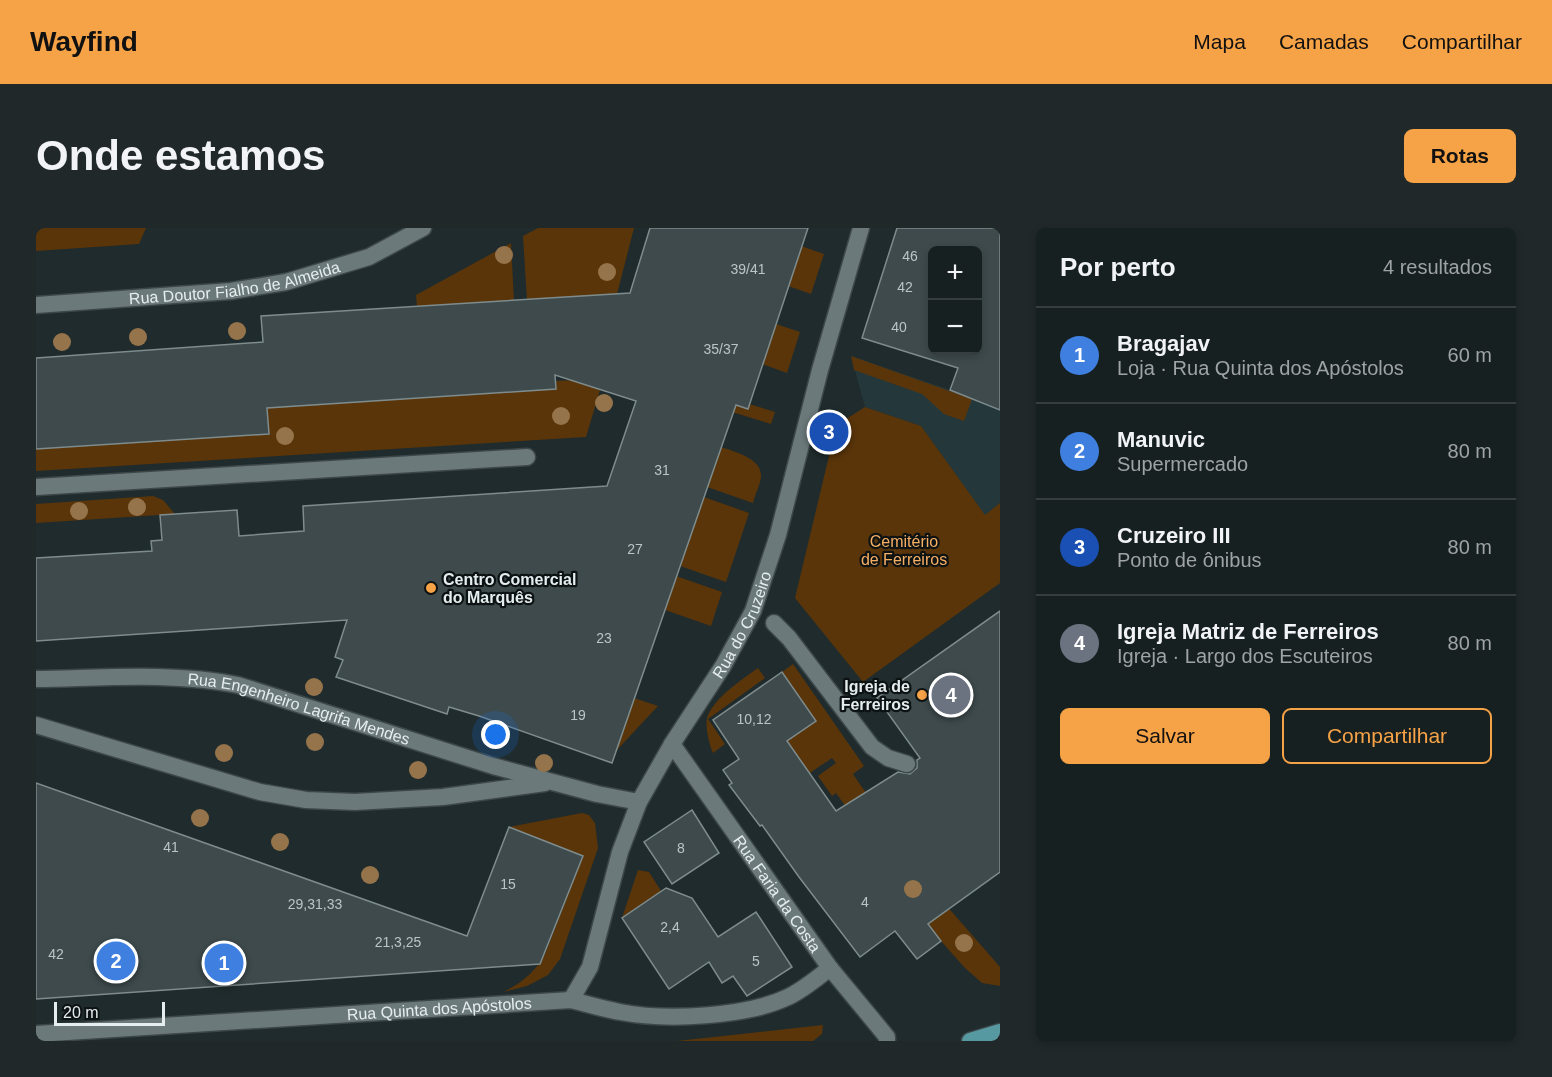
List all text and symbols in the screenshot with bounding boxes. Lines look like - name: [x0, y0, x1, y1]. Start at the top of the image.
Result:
- text: Wayfind: [30, 26, 138, 57]
- text: Mapa: [1193, 30, 1246, 53]
- text: Camadas: [1279, 30, 1369, 53]
- text: Compartilhar: [1402, 30, 1522, 53]
- button: Rotas: [1404, 129, 1516, 183]
- text: Onde estamos: [36, 132, 325, 179]
- map controls: [928, 246, 982, 354]
- button: +: [928, 246, 982, 300]
- house number: 46: [902, 248, 918, 264]
- text: Por perto: [1060, 252, 1176, 282]
- text: 4 resultados: [1383, 256, 1492, 278]
- street label: Rua Doutor Fialho de Almeida: [128, 258, 342, 307]
- house number: 39/41: [730, 261, 766, 277]
- house number: 42: [897, 279, 913, 295]
- button: −: [928, 300, 982, 354]
- house number: 40: [891, 319, 907, 335]
- text: Bragajav: [1117, 331, 1210, 356]
- house number: 35/37: [703, 341, 739, 357]
- text: 1: [1074, 344, 1085, 366]
- text: 60 m: [1448, 344, 1492, 366]
- text: Loja · Rua Quinta dos Apóstolos: [1117, 357, 1404, 379]
- pin: 3: [810, 410, 848, 454]
- text: Manuvic: [1117, 427, 1205, 452]
- text: 2: [1074, 440, 1085, 462]
- text: 80 m: [1448, 440, 1492, 462]
- text: Supermercado: [1117, 453, 1248, 475]
- house number: 31: [654, 462, 670, 478]
- text: Cruzeiro III: [1117, 523, 1231, 548]
- park label: Cemitério de Ferreiros: [861, 533, 947, 568]
- text: 3: [1074, 536, 1085, 558]
- text: 80 m: [1448, 536, 1492, 558]
- house number: 27: [627, 541, 643, 557]
- text: Ponto de ônibus: [1117, 549, 1262, 571]
- street label: Rua do Cruzeiro: [709, 569, 774, 682]
- place label: Centro Comercial do Marquês: [443, 571, 576, 606]
- marker: Centro Comercial do Marquês: [424, 581, 438, 595]
- text: Igreja Matriz de Ferreiros: [1117, 619, 1379, 644]
- house number: 23: [596, 630, 612, 646]
- text: 4: [1074, 632, 1085, 654]
- text: 80 m: [1448, 632, 1492, 654]
- text: Igreja · Largo dos Escuteiros: [1117, 645, 1373, 667]
- street label: Rua Engenheiro Lagrifa Mendes: [187, 670, 412, 748]
- pin: 4: [932, 672, 970, 718]
- place label: Igreja de Ferreiros: [841, 678, 910, 713]
- marker: Igreja de Ferreiros: [915, 688, 929, 702]
- house number: 19: [570, 707, 586, 723]
- button: Salvar: [1060, 708, 1270, 764]
- button: Compartilhar: [1282, 708, 1492, 764]
- house number: 10,12: [736, 711, 772, 727]
- your location: [481, 720, 510, 749]
- street label: Rua Faria da Costa: [730, 832, 824, 956]
- house number: 41: [163, 839, 179, 855]
- house number: 8: [677, 840, 685, 856]
- house number: 15: [500, 876, 516, 892]
- house number: 4: [861, 894, 869, 910]
- house number: 29,31,33: [288, 896, 342, 912]
- house number: 2,4: [660, 919, 680, 935]
- house number: 21,3,25: [375, 934, 422, 950]
- pin: 2: [96, 938, 136, 984]
- pin: 1: [204, 940, 243, 986]
- house number: 42: [48, 946, 64, 962]
- house number: 5: [752, 953, 760, 969]
- street label: Rua Quinta dos Apóstolos: [346, 995, 532, 1023]
- scale bar: [54, 999, 165, 1026]
- text: 20 m: [63, 1004, 99, 1021]

